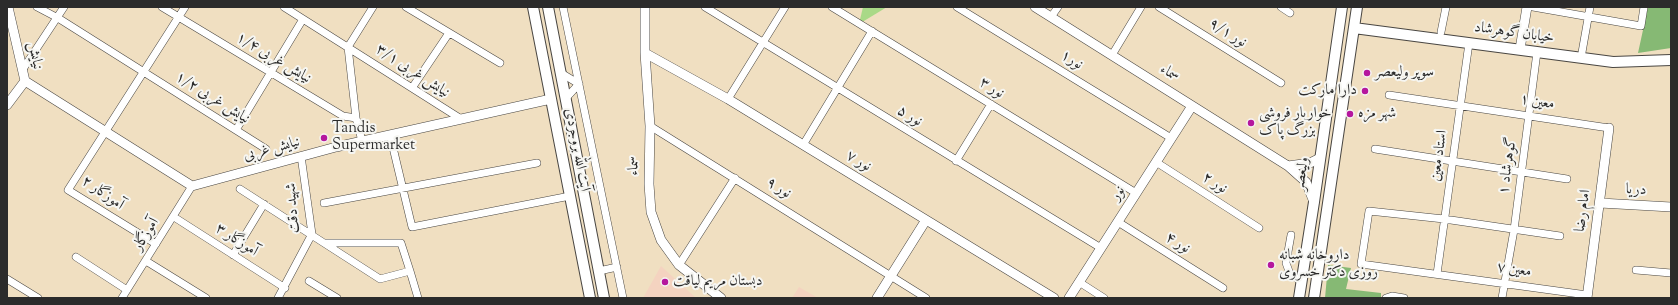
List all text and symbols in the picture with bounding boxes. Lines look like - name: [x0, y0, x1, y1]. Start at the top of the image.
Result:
- street label: نور ۹/۱: [1205, 16, 1249, 52]
- street label: خیابان گوهرشاد: [1473, 19, 1555, 49]
- street label: نیایش غربی ۱/۴: [232, 30, 314, 88]
- street label: نیایش: [23, 41, 45, 71]
- street label: نیایش غربی ۳/۱: [372, 41, 452, 103]
- street label: نور۱: [1057, 47, 1085, 75]
- street label: سماء: [1156, 61, 1182, 87]
- place label: سوپر ولیعصر: [1375, 64, 1434, 82]
- marker: سوپر ولیعصر: [1362, 68, 1372, 78]
- street label: نیایش غربی ۱/۲: [171, 69, 253, 129]
- street label: نور ۳: [975, 74, 1007, 104]
- place label: دارا مارکت: [1298, 82, 1357, 100]
- marker: دارا مارکت: [1360, 86, 1370, 96]
- street label: معین ۱: [1518, 91, 1556, 115]
- street label: نور ۵: [893, 103, 925, 131]
- place label: خواربار فروشی بزرگ پاک: [1259, 105, 1332, 140]
- place label: شهر مزه: [1358, 105, 1396, 123]
- street label: آیت الله بروجردی: [559, 107, 593, 193]
- marker: شهر مزه: [1345, 109, 1355, 119]
- marker: خواربار فروشی بزرگ پاک: [1246, 118, 1256, 128]
- place label: Tandis Supermarket: [332, 120, 415, 155]
- street label: استاد معین: [1428, 129, 1452, 183]
- marker: Tandis Supermarket: [319, 133, 329, 143]
- street label: نیایش غربی: [242, 134, 302, 166]
- street label: گوهرشاد ۱: [1496, 136, 1522, 196]
- street label: نور ۷: [842, 148, 874, 176]
- street label: سماء: [626, 156, 644, 176]
- street label: ولیعصر: [1292, 156, 1314, 192]
- street label: نور ۲: [1198, 169, 1230, 199]
- street label: آموزگار ۲: [77, 173, 127, 215]
- street label: نور ۹: [762, 174, 794, 204]
- street label: دریا: [1625, 181, 1647, 201]
- street label: شهید دقت: [283, 182, 305, 234]
- street label: نور: [1108, 183, 1130, 205]
- street label: امام رضا: [1572, 189, 1596, 233]
- street label: آموزگار: [130, 215, 164, 255]
- street label: آموزگار ۳: [211, 220, 261, 262]
- street label: نور ۴: [1161, 229, 1193, 259]
- place label: داروخانه شبانه روزی دکتر خسروی: [1279, 247, 1378, 282]
- marker: داروخانه شبانه روزی دکتر خسروی: [1266, 260, 1276, 270]
- street label: معین ۷: [1496, 260, 1532, 282]
- place label: دبستان مریم لیاقت: [673, 273, 762, 291]
- marker: دبستان مریم لیاقت: [660, 277, 670, 287]

